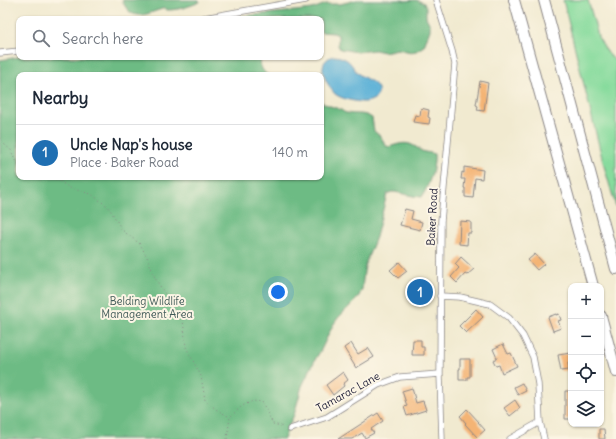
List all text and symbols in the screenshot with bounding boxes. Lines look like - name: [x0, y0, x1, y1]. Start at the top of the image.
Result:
- search box: [16, 16, 324, 60]
- icon: search: [30, 27, 52, 49]
- text: Search here: [62, 29, 143, 48]
- text: Nearby: [32, 87, 88, 109]
- text: Uncle Nap's house: [70, 135, 193, 154]
- text: 1: [42, 144, 48, 161]
- text: 140 m: [272, 144, 308, 161]
- text: Place · Baker Road: [70, 154, 179, 171]
- street label: Baker Road: [423, 187, 441, 246]
- pin: 1: [407, 277, 433, 307]
- your location: [268, 282, 288, 302]
- map controls: [568, 283, 604, 427]
- button: +: [568, 283, 604, 319]
- park label: Belding Wildlife Management Area: [101, 294, 193, 321]
- button: −: [568, 319, 604, 355]
- button: locate: [568, 355, 604, 391]
- street label: Tamarac Lane: [314, 369, 382, 415]
- button: layers: [568, 391, 604, 427]

